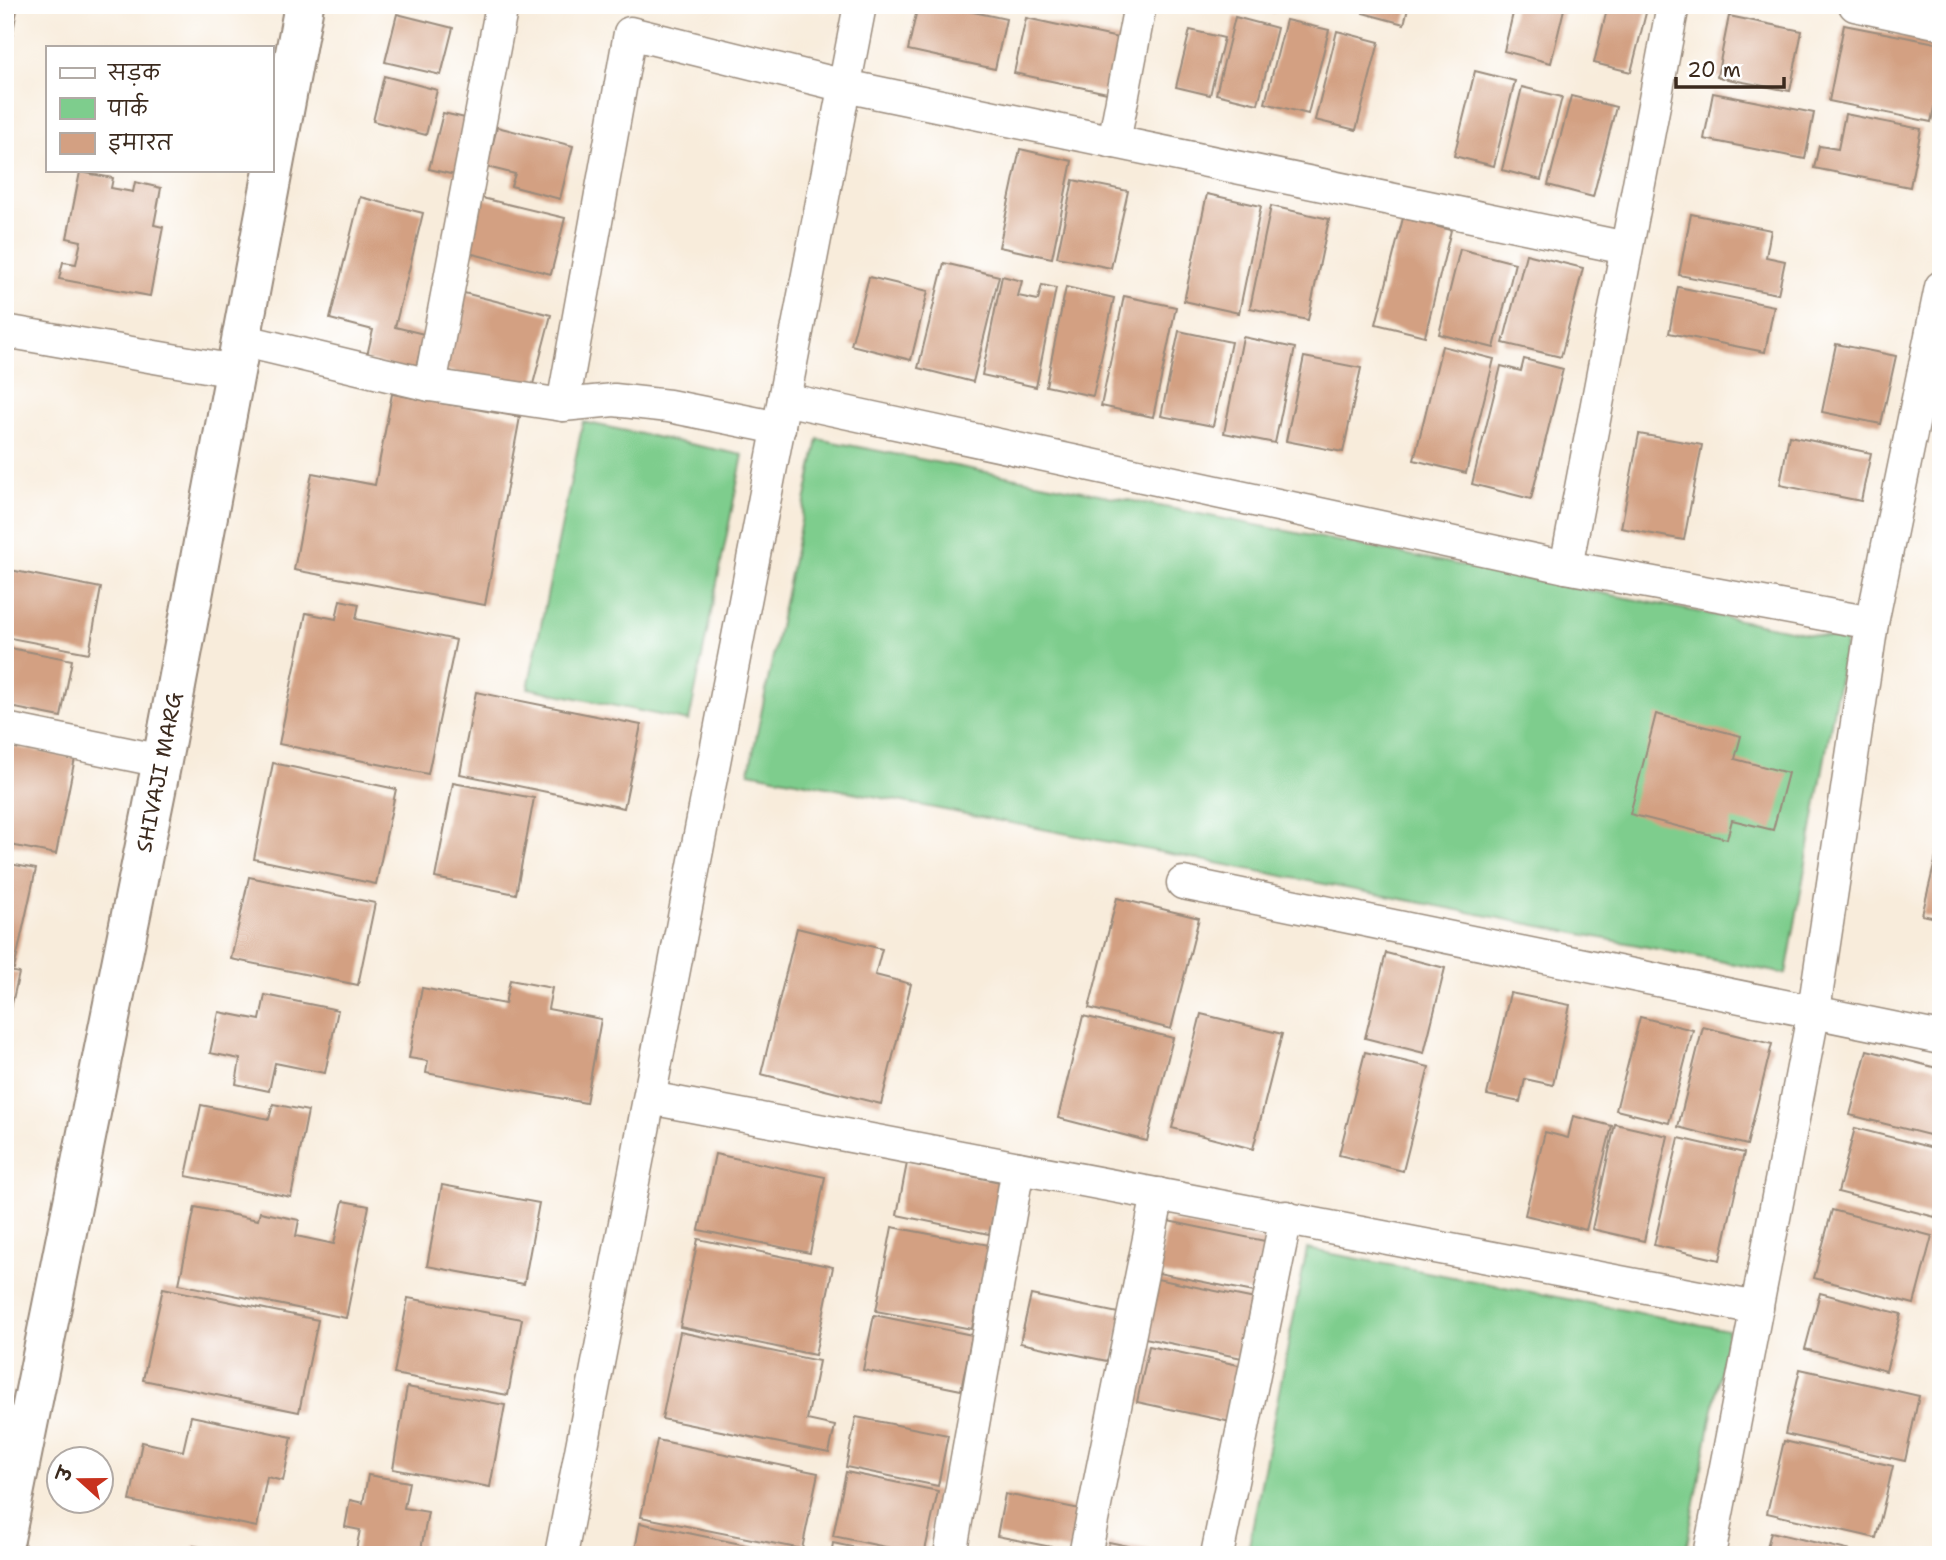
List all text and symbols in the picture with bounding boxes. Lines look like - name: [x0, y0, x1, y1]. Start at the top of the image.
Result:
- legend: [46, 46, 273, 172]
- scale bar: [1676, 46, 1785, 90]
- text: 20 m: [1687, 56, 1741, 84]
- text: सड़क: [107, 59, 161, 87]
- text: पार्क: [107, 92, 149, 123]
- text: इमारत: [108, 129, 174, 157]
- street label: SHIVAJI MARG: [130, 690, 189, 855]
- north arrow: [46, 1444, 116, 1514]
- text: उ: [50, 1462, 79, 1486]

